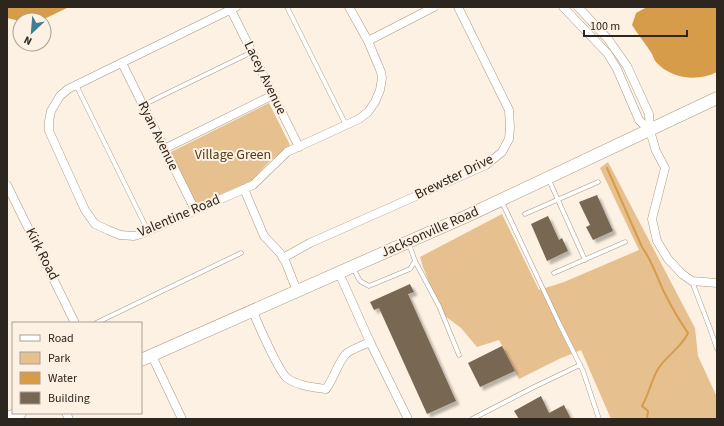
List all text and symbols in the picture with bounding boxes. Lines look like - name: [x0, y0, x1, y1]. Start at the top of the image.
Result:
- north arrow: [12, 12, 52, 52]
- scale bar: [584, 12, 687, 38]
- text: 100 m: [590, 18, 620, 35]
- text: N: [21, 32, 34, 49]
- street label: Lacey Avenue: [239, 38, 291, 118]
- street label: Ryan Avenue: [133, 98, 183, 174]
- park label: Village Green: [195, 145, 271, 165]
- street label: Brewster Drive: [411, 149, 497, 205]
- street label: Valentine Road: [135, 190, 223, 242]
- street label: Jacksonville Road: [378, 201, 482, 263]
- street label: Kirk Road: [20, 224, 64, 284]
- legend: [12, 322, 142, 414]
- text: Road: [48, 330, 74, 347]
- text: Park: [48, 350, 70, 367]
- text: Water: [48, 370, 78, 387]
- text: Building: [48, 390, 90, 407]

